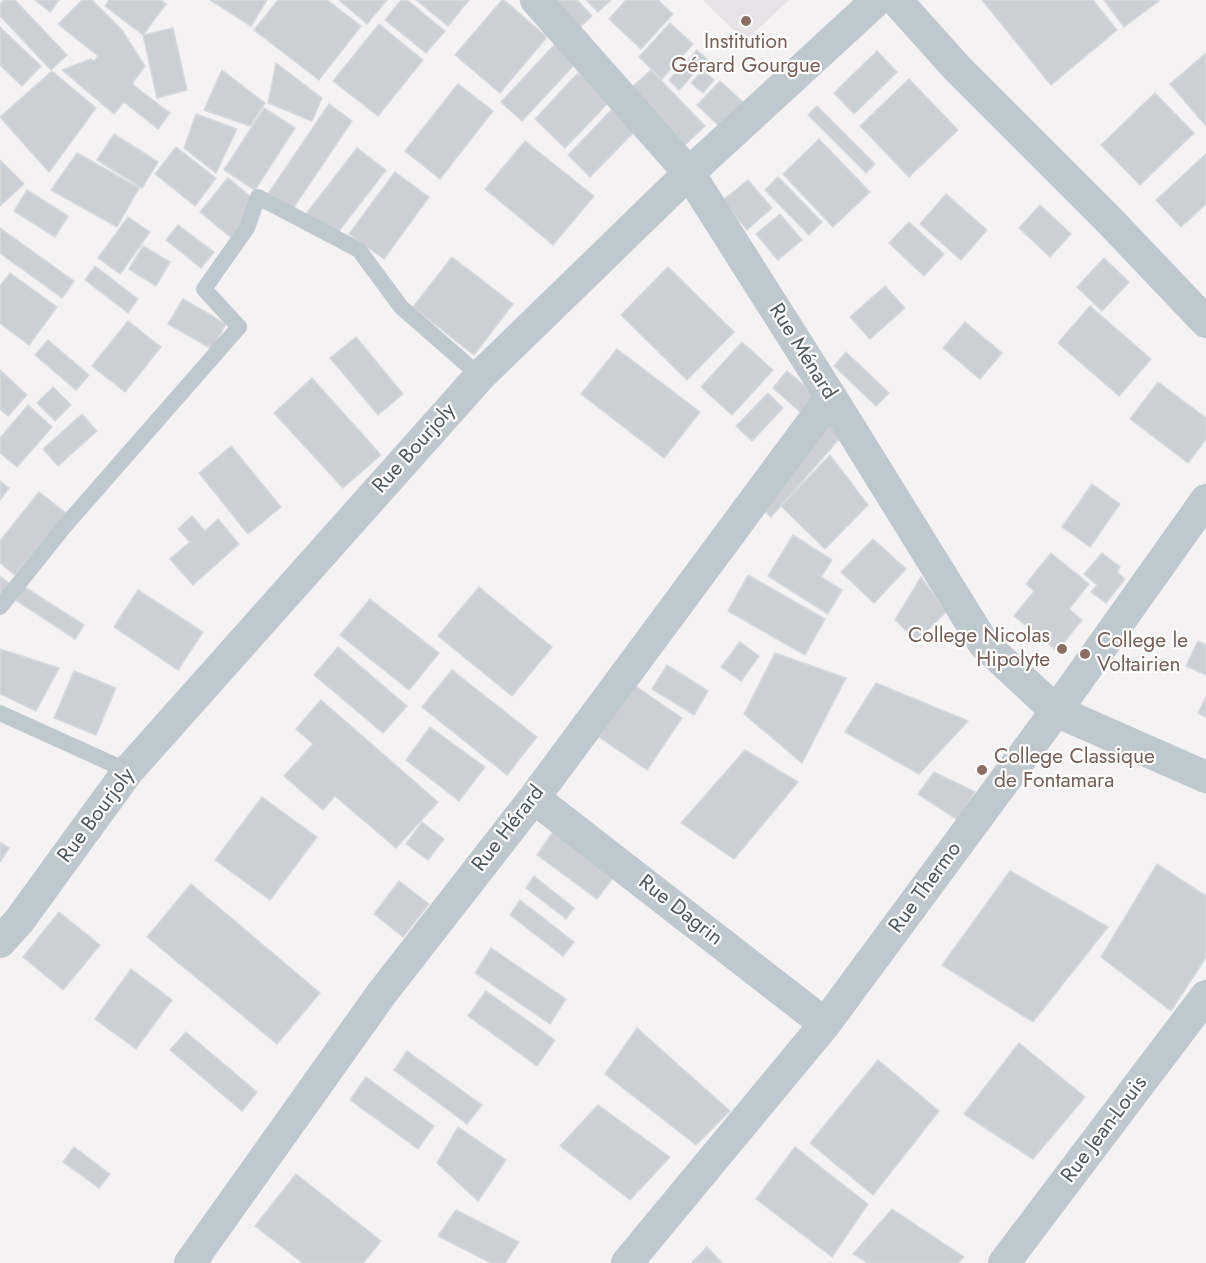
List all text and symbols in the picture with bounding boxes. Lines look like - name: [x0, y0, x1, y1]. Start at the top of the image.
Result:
- marker: Institution Gérard Gourgue: [739, 14, 753, 28]
- place label: Institution Gérard Gourgue: [671, 30, 821, 80]
- street label: Rue Ménard: [763, 300, 841, 404]
- street label: Rue Bourjoly: [368, 399, 462, 499]
- place label: College Nicolas Hipolyte: [908, 624, 1050, 674]
- place label: College le Voltairien: [1097, 629, 1188, 679]
- marker: College Nicolas Hipolyte: [1055, 642, 1069, 656]
- marker: College le Voltairien: [1078, 647, 1092, 661]
- place label: College Classique de Fontamara: [994, 745, 1155, 795]
- marker: College Classique de Fontamara: [975, 763, 989, 777]
- street label: Rue Bourjoly: [53, 764, 141, 868]
- street label: Rue Hérard: [468, 781, 550, 877]
- street label: Rue Thermo: [884, 837, 968, 939]
- street label: Rue Dagrin: [633, 870, 727, 952]
- street label: Rue Jean-Louis: [1057, 1072, 1153, 1188]

